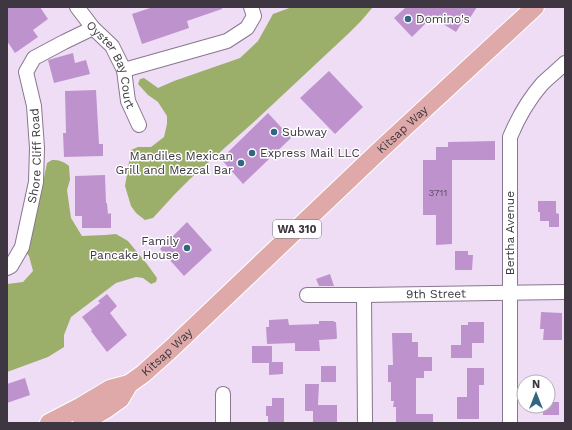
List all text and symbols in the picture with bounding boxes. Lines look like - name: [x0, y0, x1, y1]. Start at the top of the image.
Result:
- place label: Domino's: [416, 12, 470, 26]
- marker: Domino's: [403, 14, 413, 24]
- street label: Oyster Bay Court: [83, 18, 138, 111]
- street label: Kitsap Way: [374, 102, 431, 157]
- street label: Shore Cliff Road: [25, 108, 44, 205]
- place label: Subway: [282, 125, 328, 139]
- marker: Subway: [269, 127, 279, 137]
- place label: Express Mail LLC: [260, 146, 360, 160]
- marker: Express Mail LLC: [247, 148, 257, 158]
- place label: Mandiles Mexican Grill and Mezcal Bar: [116, 149, 233, 177]
- marker: Mandiles Mexican Grill and Mezcal Bar: [236, 158, 246, 168]
- house number: 3711: [429, 187, 447, 198]
- street label: Bertha Avenue: [503, 191, 517, 275]
- road number: WA 310: [273, 220, 321, 238]
- place label: Family Pancake House: [90, 234, 180, 262]
- marker: Family Pancake House: [182, 243, 192, 253]
- street label: 9th Street: [406, 286, 466, 301]
- street label: Kitsap Way: [138, 325, 196, 379]
- north arrow: [516, 374, 556, 414]
- text: N: [532, 378, 540, 391]

